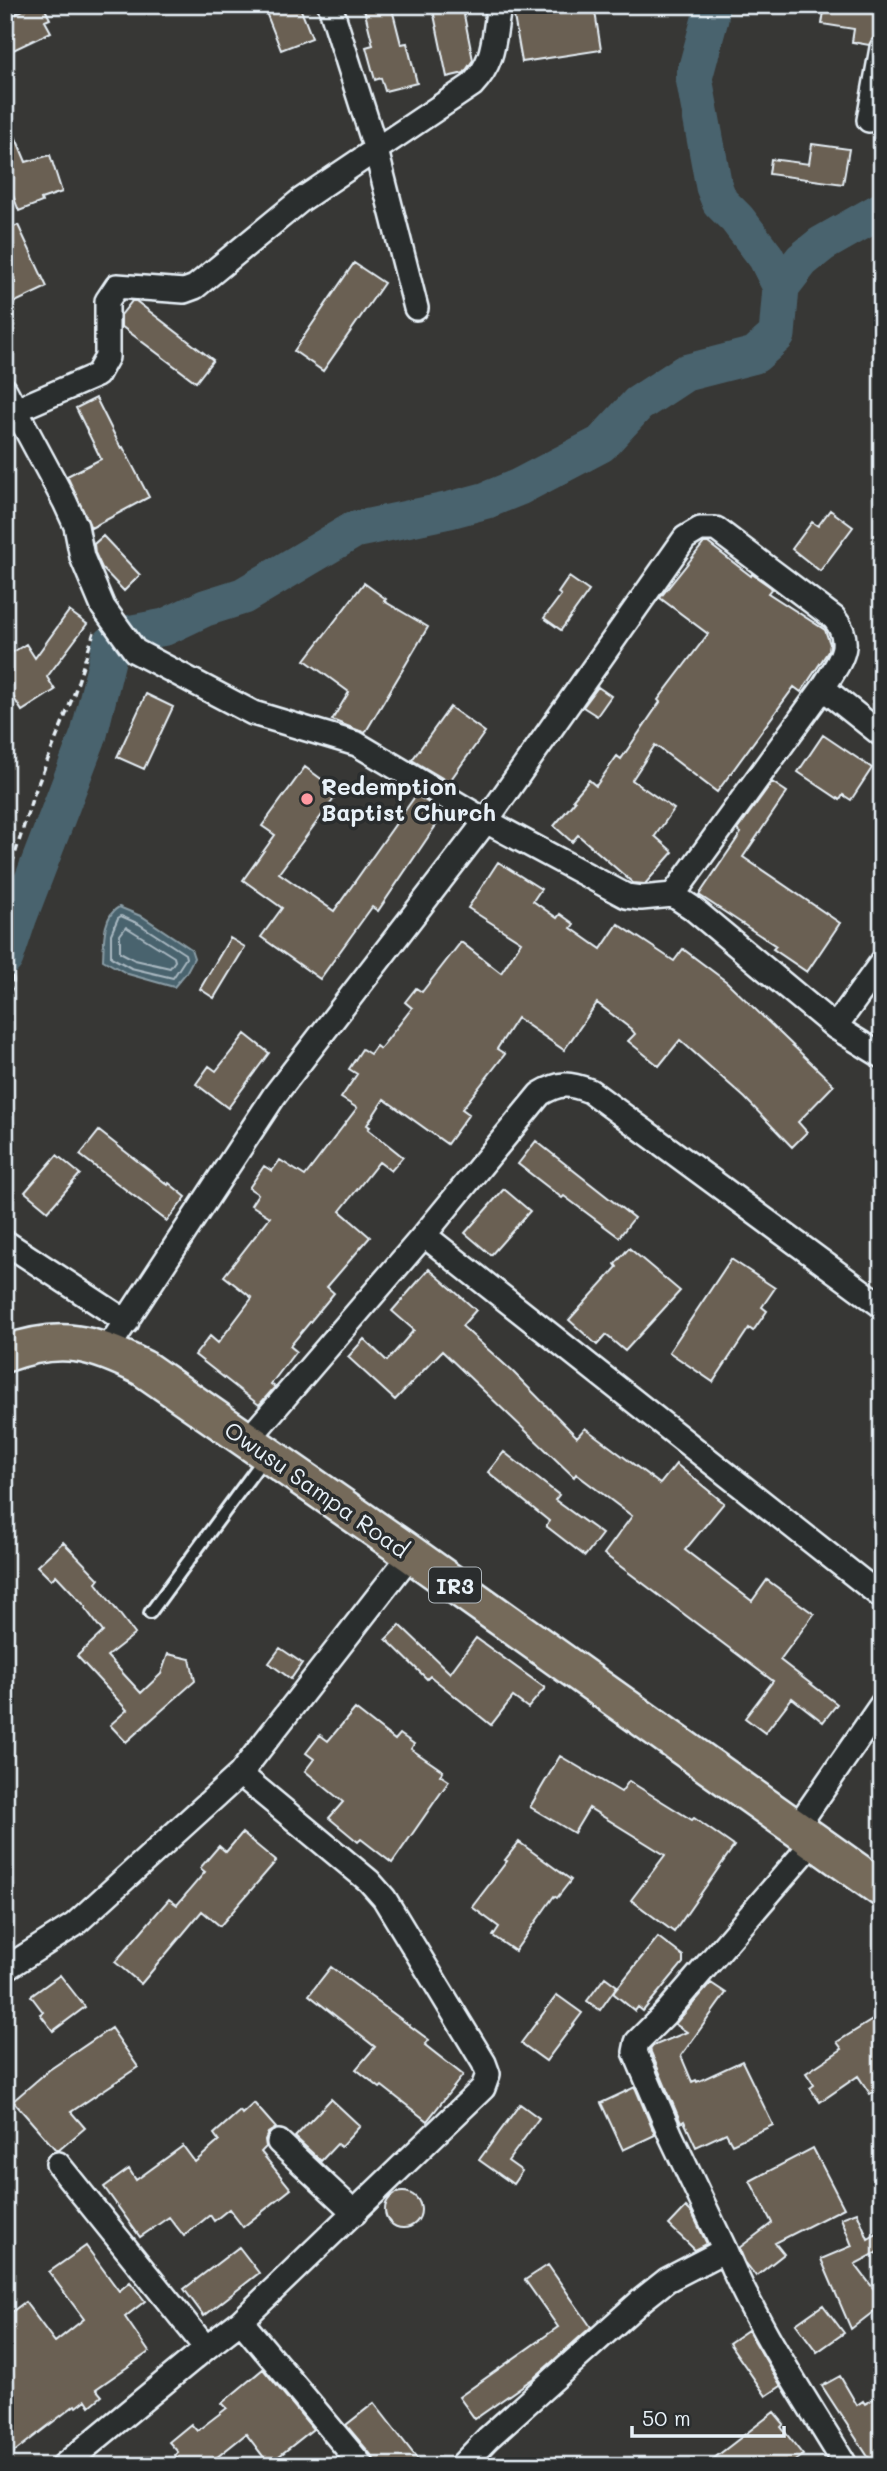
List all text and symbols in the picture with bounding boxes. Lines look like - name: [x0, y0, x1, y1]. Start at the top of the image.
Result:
- place label: Redemption Baptist Church: [321, 771, 496, 827]
- marker: Redemption Baptist Church: [299, 791, 315, 807]
- street label: Owusu Sampa Road: [219, 1414, 415, 1564]
- road number: IR3: [429, 1568, 481, 1602]
- scale bar: [632, 2394, 784, 2438]
- text: 50 m: [642, 2404, 691, 2431]

